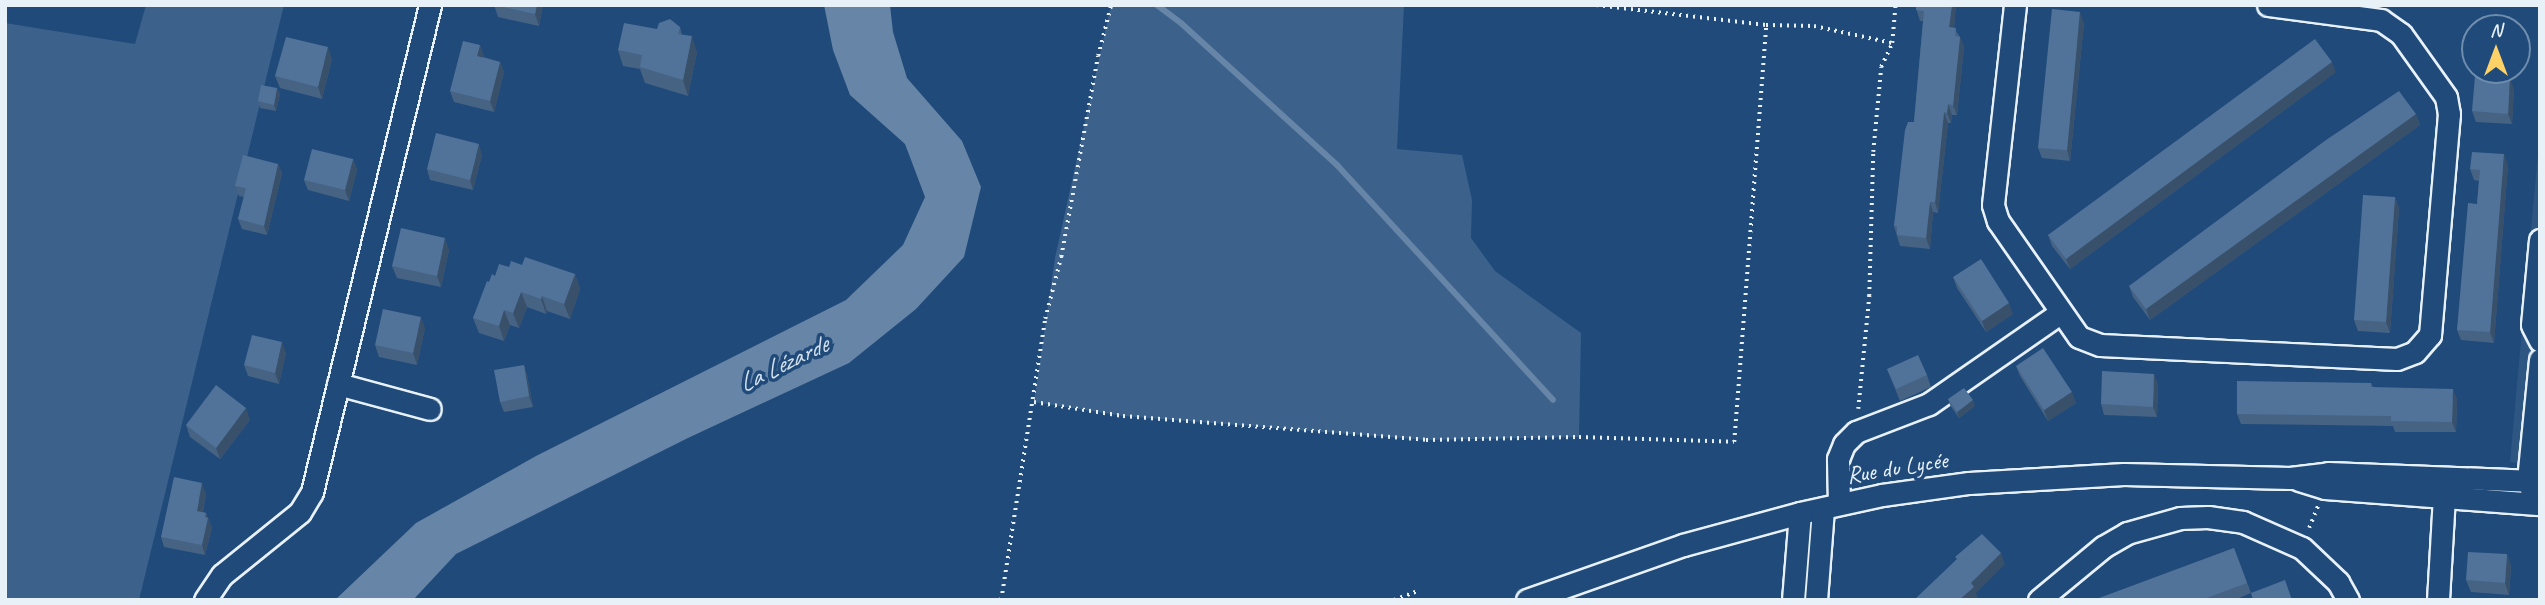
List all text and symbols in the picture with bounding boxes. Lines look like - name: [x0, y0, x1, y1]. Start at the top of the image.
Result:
- north arrow: [2461, 14, 2531, 84]
- text: N: [2490, 18, 2502, 42]
- water label: La Lézarde: [733, 329, 833, 399]
- street label: Rue du Lycée: [1845, 446, 1949, 490]

